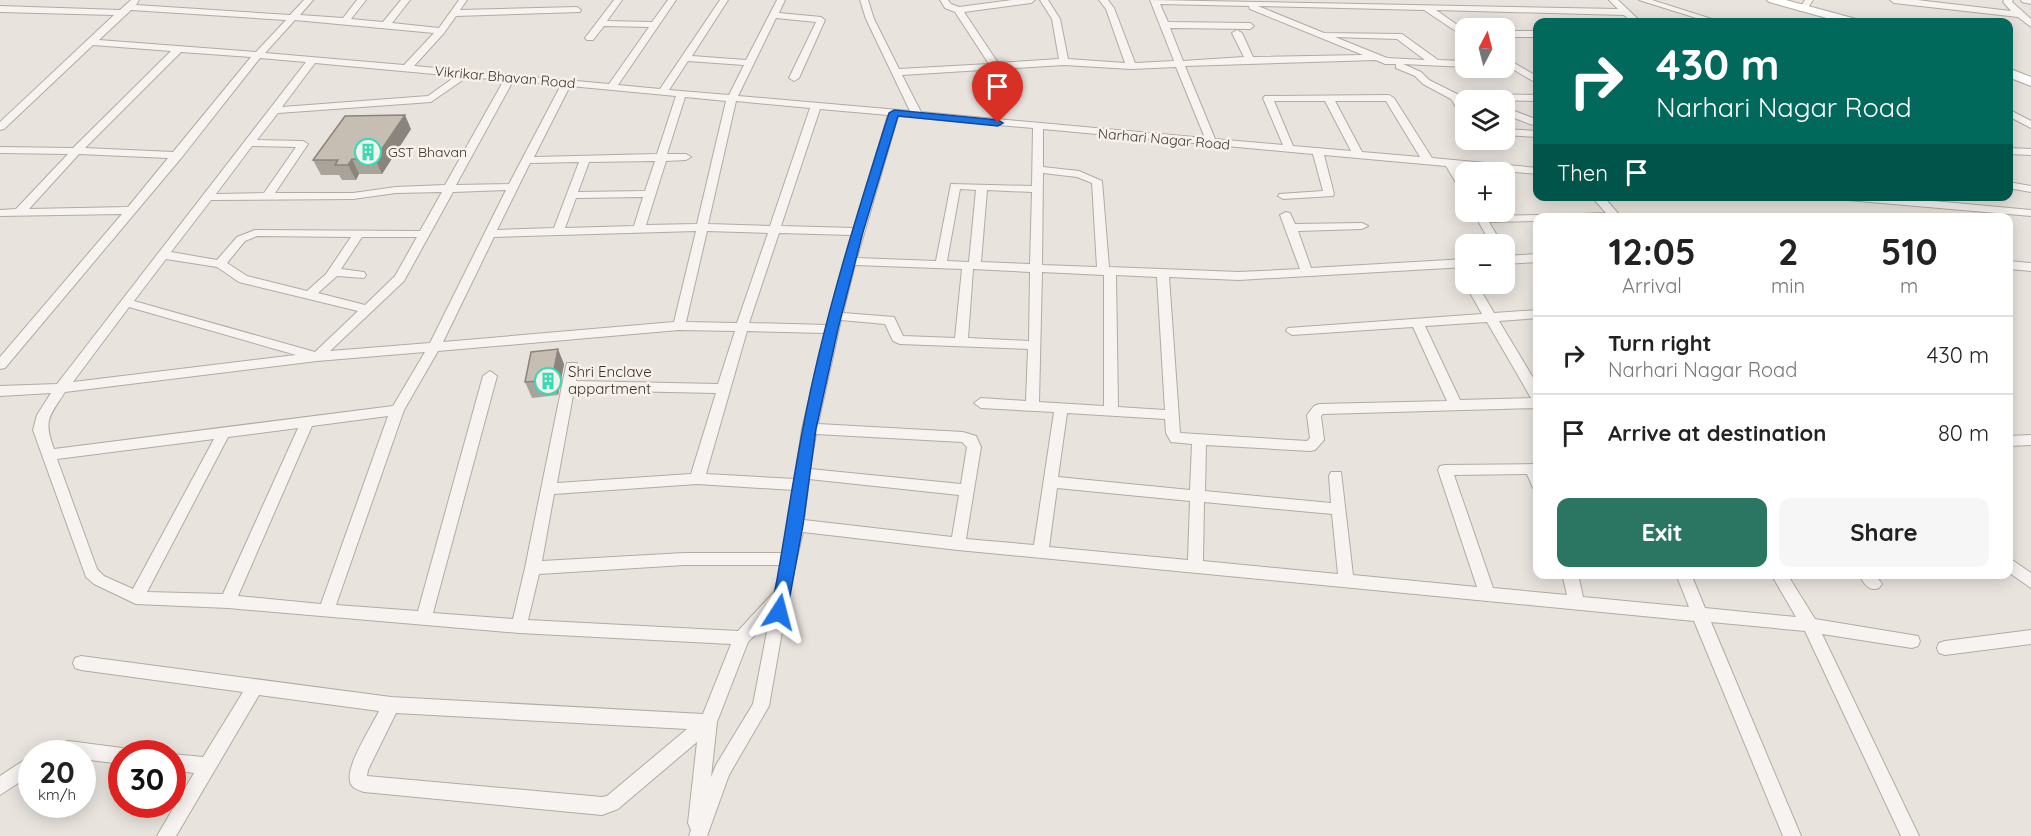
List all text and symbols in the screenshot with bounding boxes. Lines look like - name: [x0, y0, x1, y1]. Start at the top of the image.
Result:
- north arrow: [1455, 18, 1515, 78]
- map controls: [1455, 18, 1515, 294]
- text: 430 m: [1656, 38, 1780, 91]
- icon: right: [1557, 42, 1635, 120]
- pin: [972, 61, 1023, 123]
- street label: Vikrikar Bhavan Road: [434, 62, 576, 92]
- icon: arrive: [981, 70, 1014, 103]
- button: layers: [1455, 90, 1515, 150]
- text: Narhari Nagar Road: [1656, 90, 1912, 124]
- street label: Narhari Nagar Road: [1097, 124, 1231, 154]
- building icon: GST Bhavan: [353, 137, 383, 167]
- place label: GST Bhavan: [388, 143, 467, 161]
- icon: arrive: [1620, 156, 1653, 189]
- text: Then: [1557, 159, 1608, 187]
- button: +: [1455, 162, 1515, 222]
- text: 12:05: [1608, 229, 1696, 274]
- text: 2: [1778, 229, 1798, 274]
- text: 510: [1881, 229, 1938, 274]
- button: −: [1455, 234, 1515, 294]
- text: Arrival: [1622, 273, 1682, 298]
- text: min: [1771, 273, 1805, 298]
- text: m: [1900, 273, 1918, 298]
- text: Turn right: [1608, 329, 1712, 357]
- icon: right: [1557, 339, 1590, 372]
- text: 430 m: [1927, 341, 1989, 369]
- text: Narhari Nagar Road: [1608, 357, 1797, 382]
- place label: Shri Enclave appartment: [568, 362, 652, 398]
- building icon: Shri Enclave appartment: [533, 366, 563, 396]
- icon: arrive: [1557, 417, 1590, 450]
- text: Arrive at destination: [1608, 419, 1826, 447]
- text: 80 m: [1938, 419, 1989, 447]
- button: Exit: [1557, 498, 1767, 567]
- button: Share: [1779, 498, 1989, 567]
- position arrow: [747, 580, 811, 644]
- speed limit sign: 30: [108, 740, 186, 818]
- text: 20: [39, 753, 75, 791]
- text: km/h: [38, 785, 76, 804]

